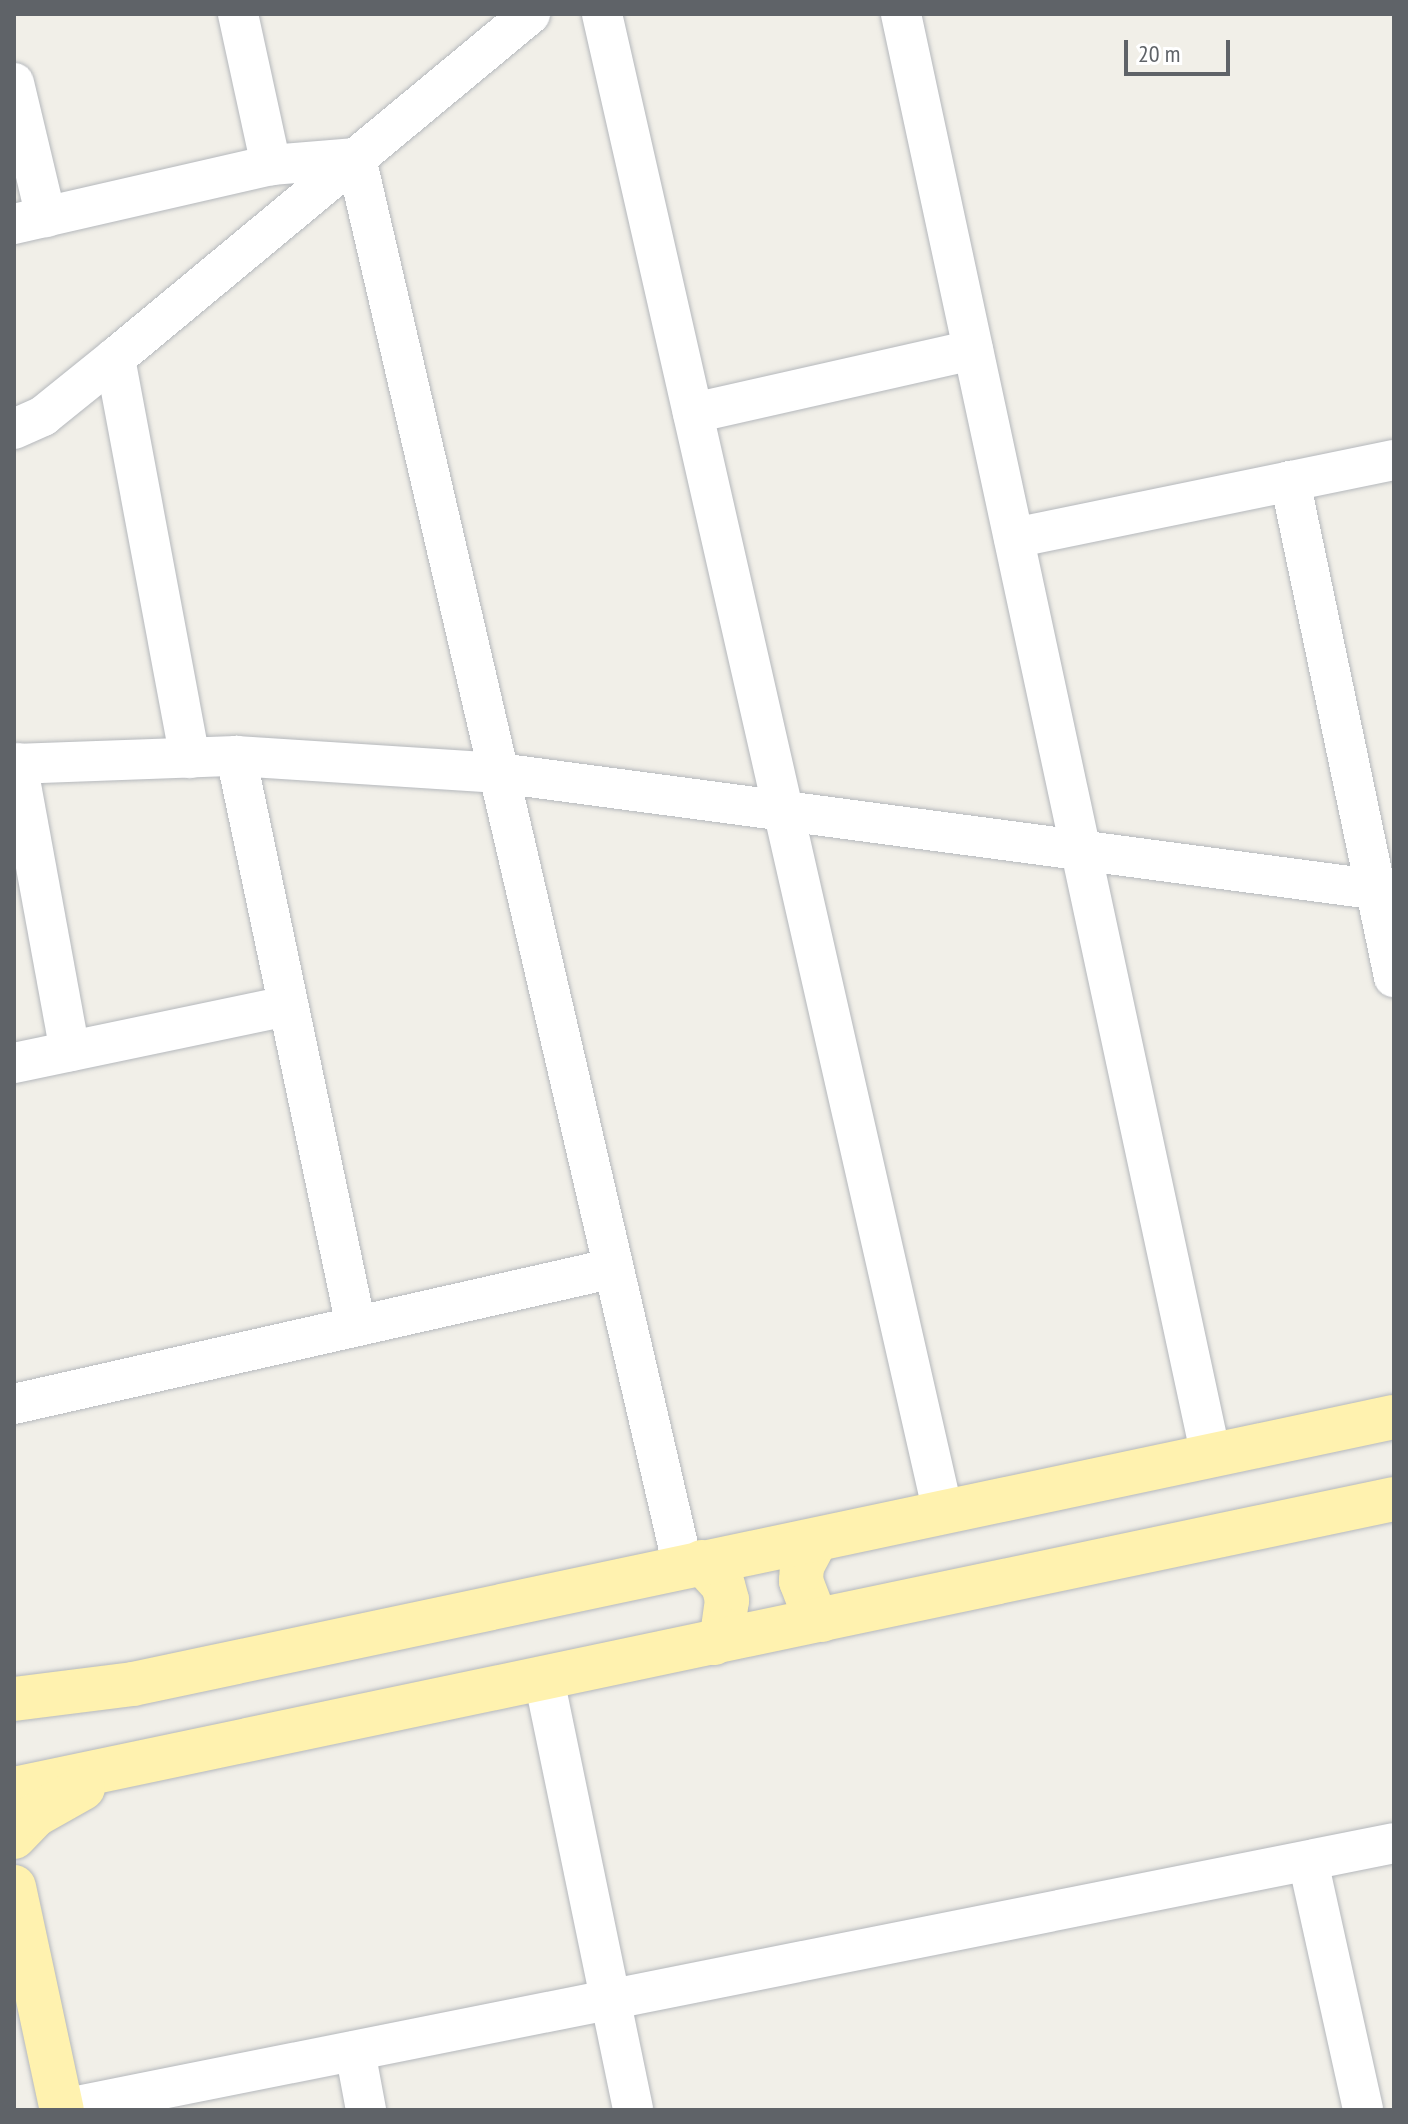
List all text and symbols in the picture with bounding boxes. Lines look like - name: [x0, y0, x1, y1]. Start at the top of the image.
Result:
- scale bar: [1128, 24, 1234, 74]
- text: 20 m: [1138, 38, 1180, 69]

